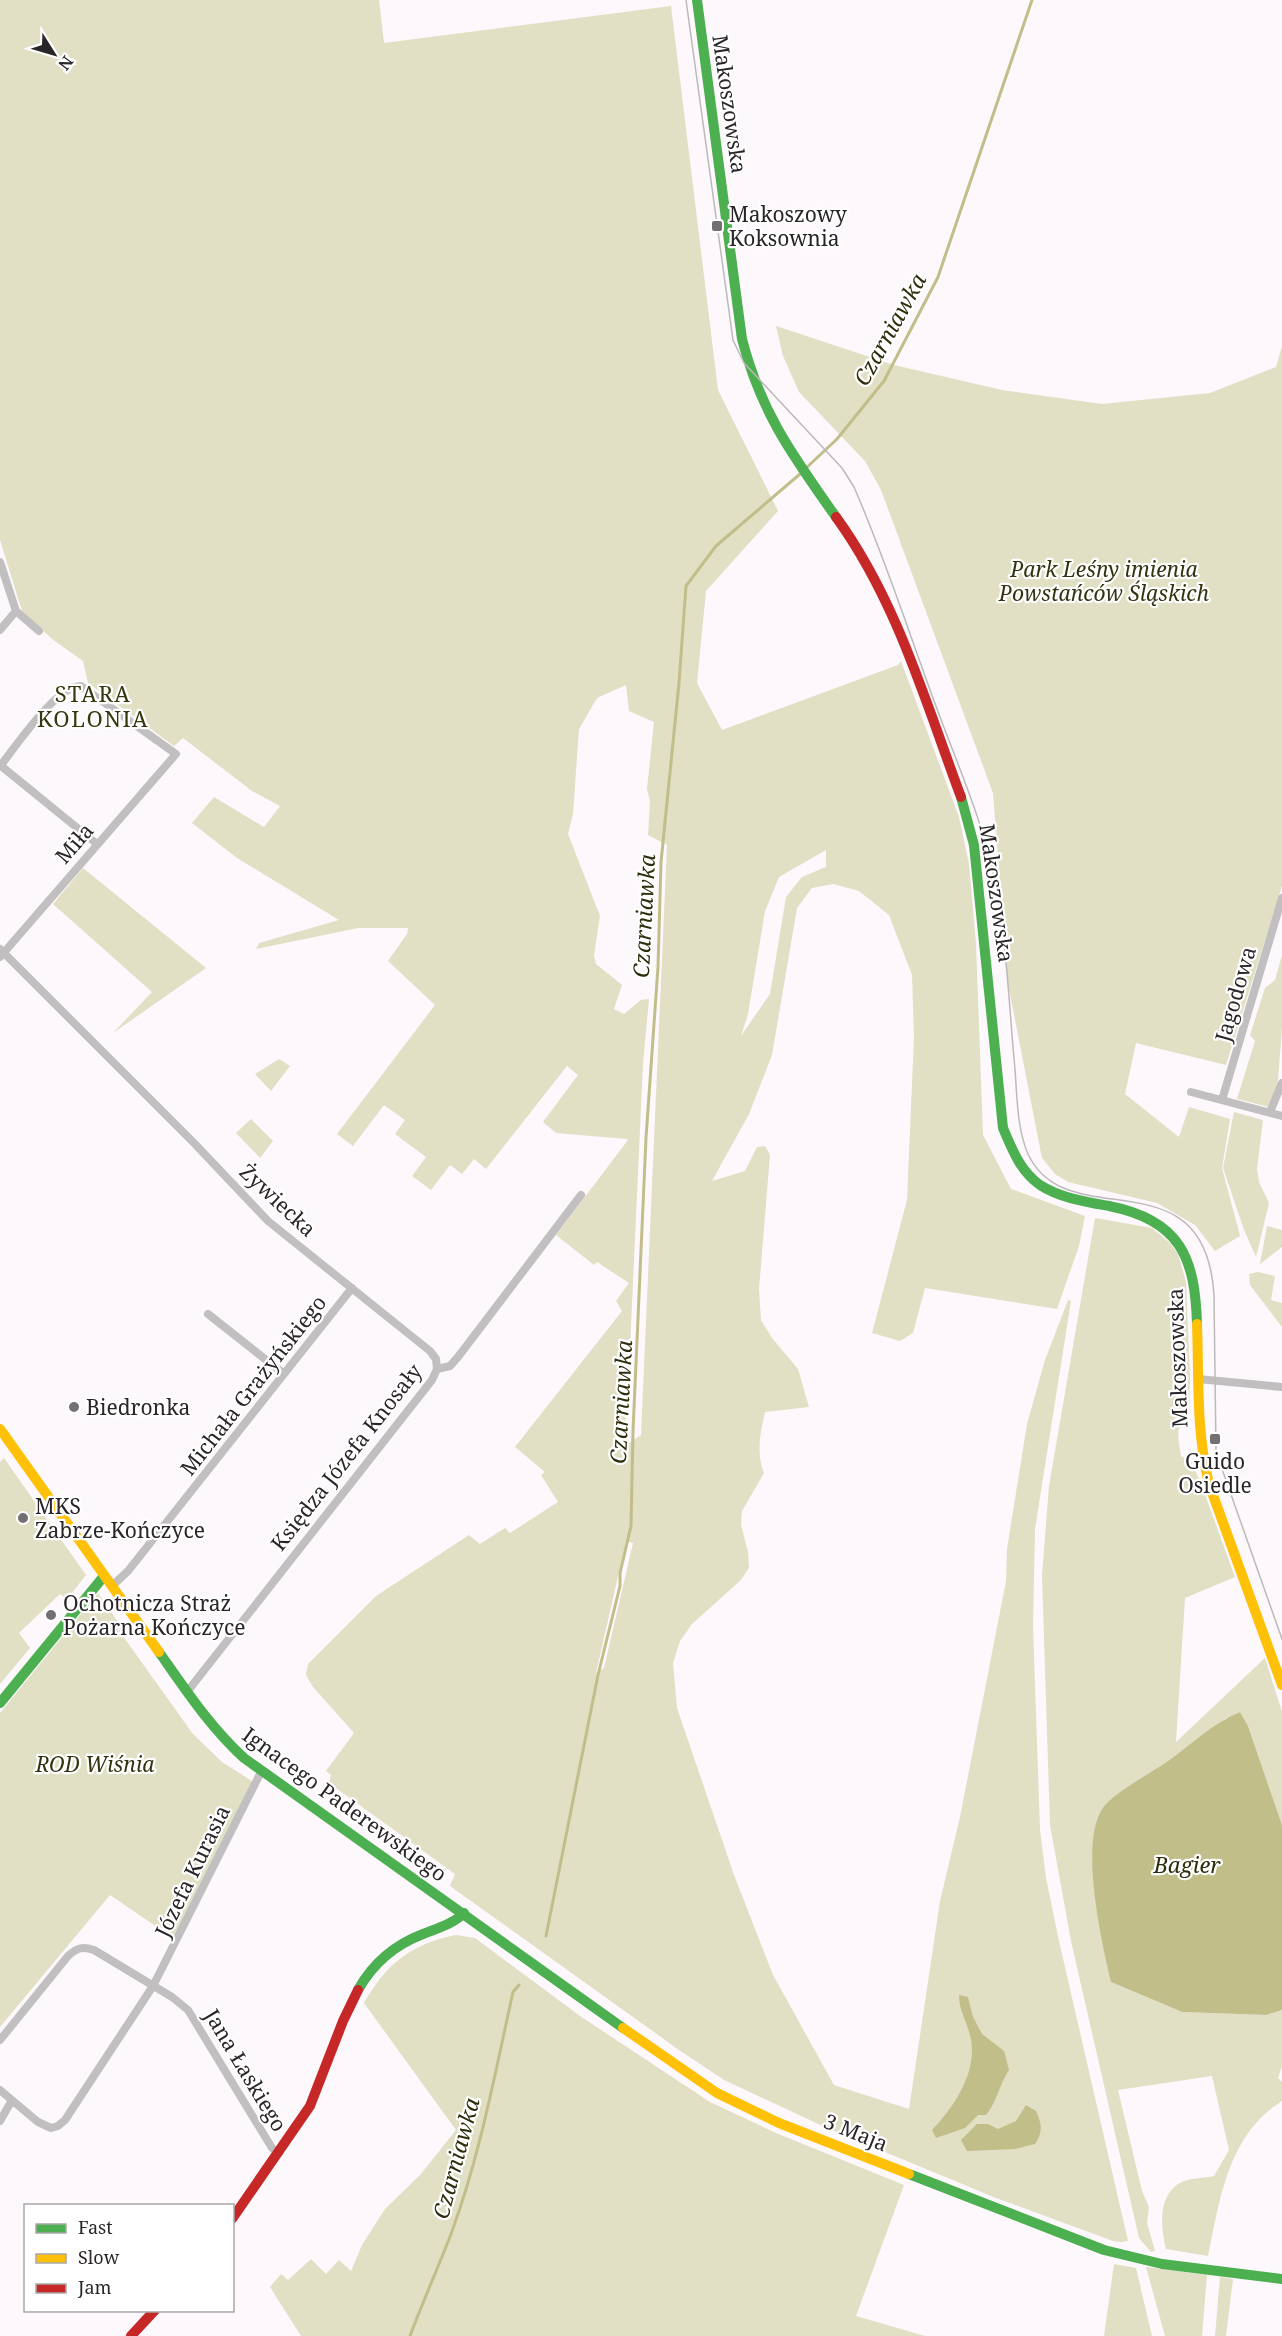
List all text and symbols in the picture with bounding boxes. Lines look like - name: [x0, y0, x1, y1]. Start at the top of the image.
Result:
- north arrow: [24, 24, 84, 84]
- street label: Makoszowska: [706, 33, 754, 175]
- text: N: [53, 51, 79, 75]
- place label: Makoszowy Koksownia: [729, 200, 847, 252]
- marker: Makoszowy Koksownia: [710, 219, 724, 233]
- water label: Czarniawka: [846, 267, 932, 390]
- park label: Park Leśny imienia Powstańców Śląskich: [998, 555, 1210, 607]
- district label: STARA KOLONIA: [37, 678, 149, 733]
- street label: Miła: [49, 817, 99, 869]
- street label: Makoszowska: [973, 822, 1021, 964]
- water label: Czarniawka: [625, 853, 661, 979]
- street label: Jagodowa: [1208, 943, 1262, 1046]
- street label: Żywiecka: [234, 1157, 322, 1243]
- street label: Makoszowska: [1161, 1288, 1193, 1428]
- street label: Michała Grażyńskiego: [174, 1289, 332, 1481]
- water label: Czarniawka: [602, 1339, 638, 1465]
- street label: Księdza Józefa Knosały: [264, 1358, 428, 1556]
- place label: Biedronka: [86, 1393, 190, 1421]
- marker: Biedronka: [67, 1400, 81, 1414]
- marker: Guido Osiedle: [1208, 1432, 1222, 1446]
- place label: Guido Osiedle: [1178, 1447, 1252, 1499]
- place label: MKS Zabrze-Kończyce: [35, 1492, 205, 1544]
- marker: MKS Zabrze-Kończyce: [16, 1511, 30, 1525]
- place label: Ochotnicza Straż Pożarna Kończyce: [63, 1589, 246, 1641]
- marker: Ochotnicza Straż Pożarna Kończyce: [44, 1608, 58, 1622]
- street label: Ignacego Paderewskiego: [237, 1720, 453, 1888]
- park label: ROD Wiśnia: [35, 1750, 155, 1778]
- street label: Józefa Kurasia: [148, 1800, 236, 1943]
- water label: Bagier: [1152, 1849, 1221, 1879]
- street label: Jana Łaskiego: [198, 2003, 294, 2136]
- water label: Czarniawka: [424, 2094, 486, 2222]
- street label: 3 Maja: [820, 2106, 892, 2158]
- legend: [24, 2204, 234, 2312]
- text: Fast: [78, 2215, 113, 2239]
- text: Slow: [78, 2245, 120, 2269]
- text: Jam: [77, 2275, 112, 2299]

